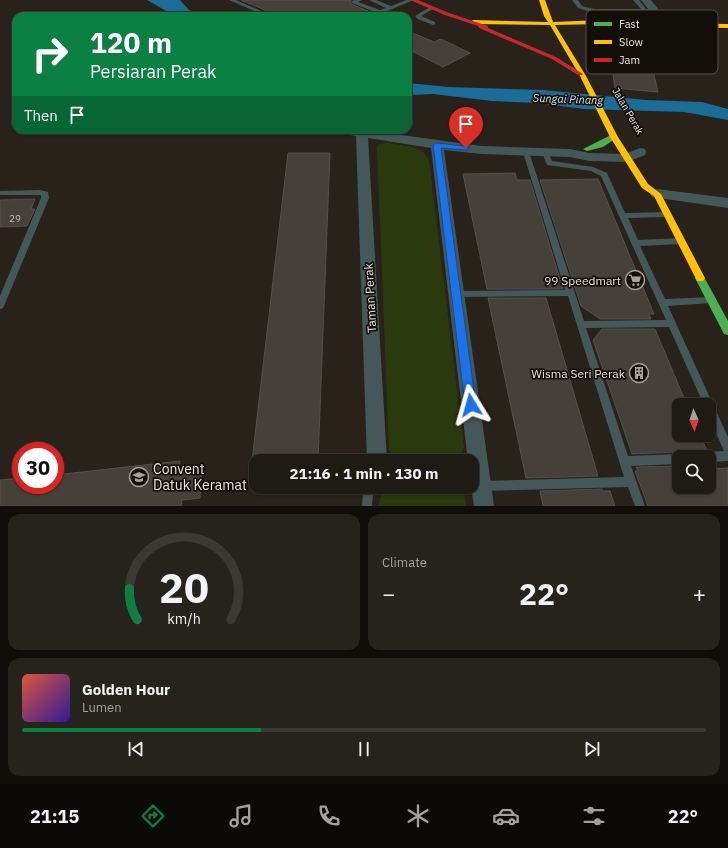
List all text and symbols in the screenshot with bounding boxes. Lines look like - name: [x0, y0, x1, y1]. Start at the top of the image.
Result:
- legend: [586, 10, 718, 74]
- text: Fast: [619, 17, 640, 31]
- text: 120 m: [90, 24, 172, 61]
- icon: right: [24, 28, 76, 80]
- text: Slow: [619, 35, 643, 49]
- text: Jam: [619, 53, 640, 67]
- text: Persiaran Perak: [90, 60, 217, 83]
- street label: Jalan Perak: [609, 85, 647, 137]
- water label: Sungai Pinang: [533, 91, 604, 107]
- icon: arrive: [66, 104, 88, 126]
- text: Then: [24, 106, 58, 125]
- pin: [449, 107, 483, 148]
- icon: arrive: [455, 113, 477, 135]
- house number: 29: [9, 212, 21, 225]
- street label: Taman Perak: [361, 262, 379, 333]
- supermarket icon: 99 Speedmart: [624, 269, 646, 291]
- place label: 99 Speedmart: [544, 273, 621, 288]
- building icon: Wisma Seri Perak: [628, 362, 650, 384]
- place label: Wisma Seri Perak: [531, 366, 626, 381]
- position arrow: [450, 384, 492, 426]
- north arrow: [672, 398, 716, 442]
- map controls: [672, 398, 716, 494]
- speed limit sign: 30: [12, 442, 64, 494]
- button: search: [672, 450, 716, 494]
- place label: Convent Datuk Keramat: [153, 460, 247, 494]
- text: 21:16 · 1 min · 130 m: [290, 464, 438, 483]
- school or university icon: Convent Datuk Keramat: [128, 466, 150, 488]
- text: Climate: [382, 554, 427, 571]
- text: 20: [159, 560, 209, 614]
- text: 22°: [519, 574, 569, 613]
- text: −: [382, 579, 395, 608]
- text: +: [693, 579, 706, 608]
- text: km/h: [167, 609, 201, 628]
- text: Golden Hour: [82, 680, 170, 699]
- text: Lumen: [82, 699, 122, 716]
- icon: previous: [125, 738, 147, 760]
- icon: pause: [353, 738, 375, 760]
- icon: next: [581, 738, 603, 760]
- icon: directions: [139, 802, 167, 830]
- icon: music: [227, 802, 255, 830]
- icon: phone: [315, 802, 343, 830]
- icon: climate: [404, 802, 432, 830]
- icon: car: [492, 802, 520, 830]
- icon: filters: [580, 802, 608, 830]
- text: 21:15: [30, 805, 79, 828]
- text: 22°: [668, 805, 698, 828]

